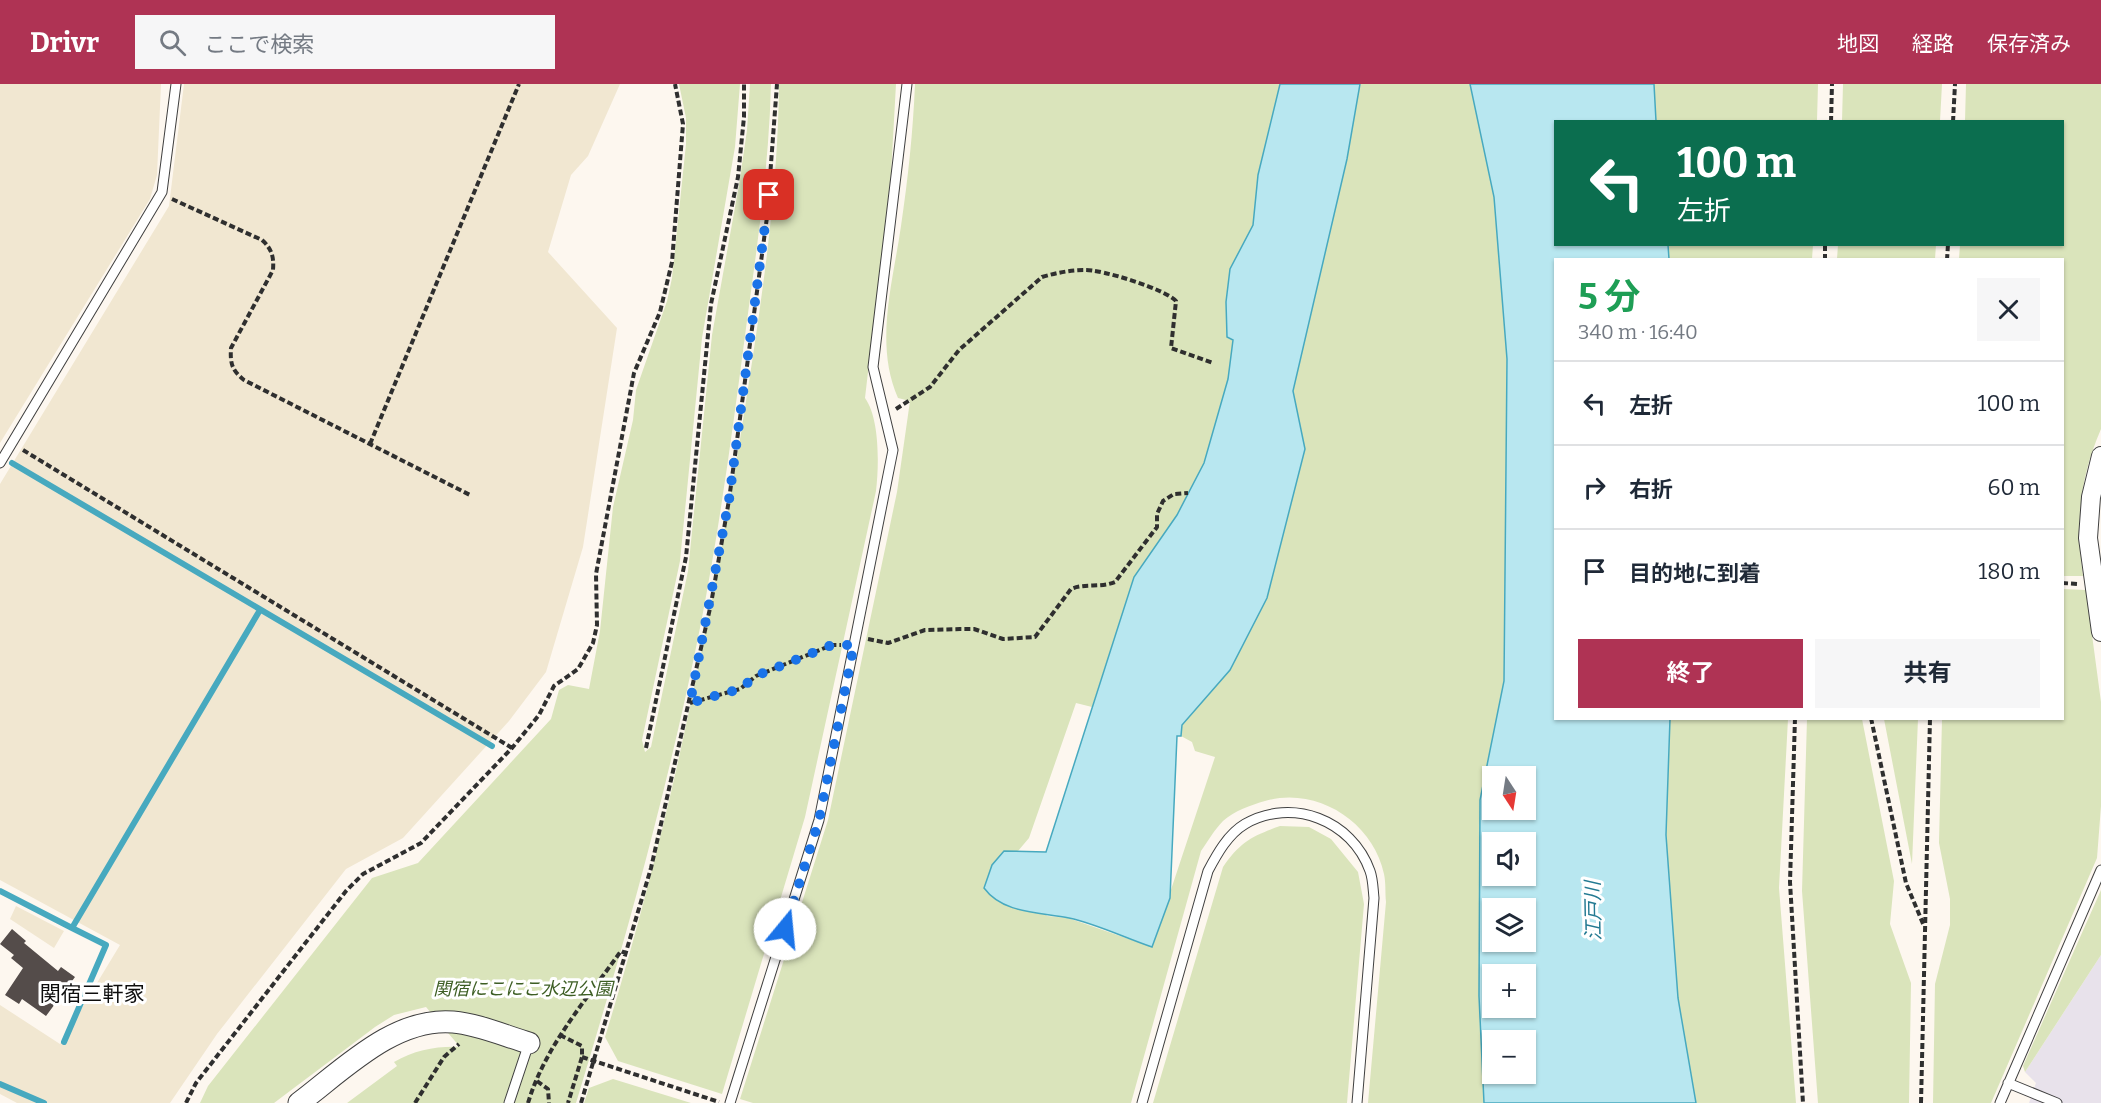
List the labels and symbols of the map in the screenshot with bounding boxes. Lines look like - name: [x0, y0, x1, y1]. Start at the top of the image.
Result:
- pin: [743, 169, 794, 220]
- north arrow: [1482, 766, 1536, 820]
- water label: 江戸川: [1580, 879, 1606, 941]
- position arrow: [753, 897, 817, 961]
- park label: 関宿にこにこ水辺公園: [433, 978, 616, 1000]
- district label: 関宿三軒家: [40, 981, 145, 1007]

